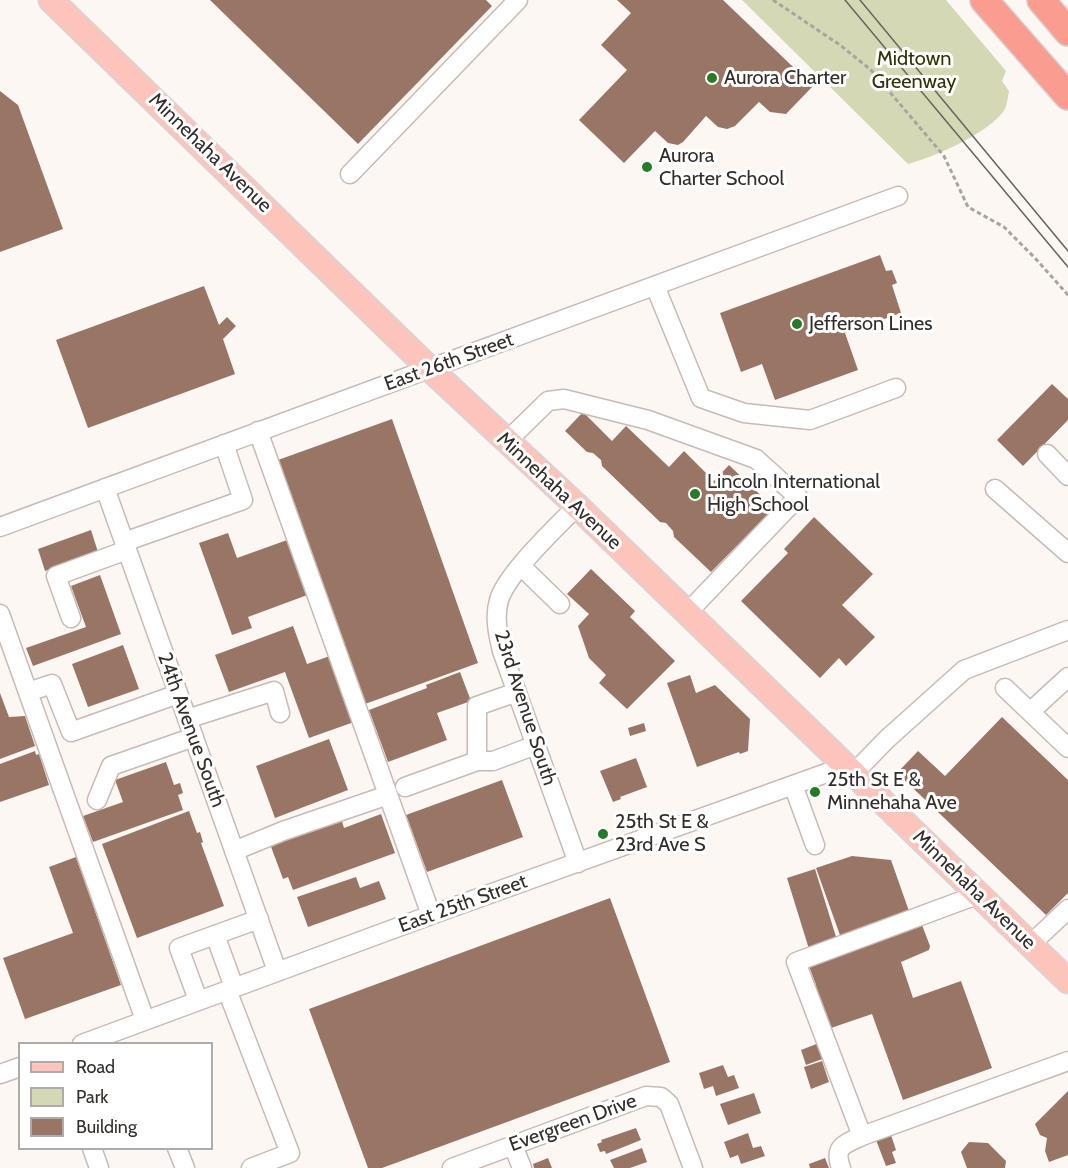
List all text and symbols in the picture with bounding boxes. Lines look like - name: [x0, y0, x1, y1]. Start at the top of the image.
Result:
- park label: Midtown Greenway: [872, 47, 956, 94]
- place label: Aurora Charter: [724, 66, 846, 90]
- marker: Aurora Charter: [705, 71, 719, 85]
- street label: Minnehaha Avenue: [144, 88, 276, 218]
- place label: Aurora Charter School: [659, 144, 784, 191]
- marker: Aurora Charter School: [640, 160, 654, 174]
- place label: Jefferson Lines: [809, 312, 933, 336]
- marker: Jefferson Lines: [790, 317, 804, 331]
- street label: East 26th Street: [381, 328, 517, 396]
- street label: Minnehaha Avenue: [492, 427, 626, 555]
- place label: Lincoln International High School: [707, 470, 880, 517]
- marker: Lincoln International High School: [688, 487, 702, 501]
- street label: 23rd Avenue South: [489, 627, 561, 789]
- street label: 24th Avenue South: [152, 649, 230, 811]
- place label: 25th St E & Minnehaha Ave: [827, 768, 957, 815]
- marker: 25th St E & Minnehaha Ave: [808, 785, 822, 799]
- place label: 25th St E & 23rd Ave S: [615, 810, 709, 857]
- street label: Minnehaha Avenue: [908, 825, 1040, 955]
- marker: 25th St E & 23rd Ave S: [596, 827, 610, 841]
- street label: East 25th Street: [395, 870, 531, 938]
- legend: [18, 1042, 213, 1150]
- text: Road: [76, 1056, 115, 1078]
- text: Park: [76, 1086, 108, 1108]
- street label: Evergreen Drive: [506, 1089, 640, 1157]
- text: Building: [76, 1116, 137, 1138]

